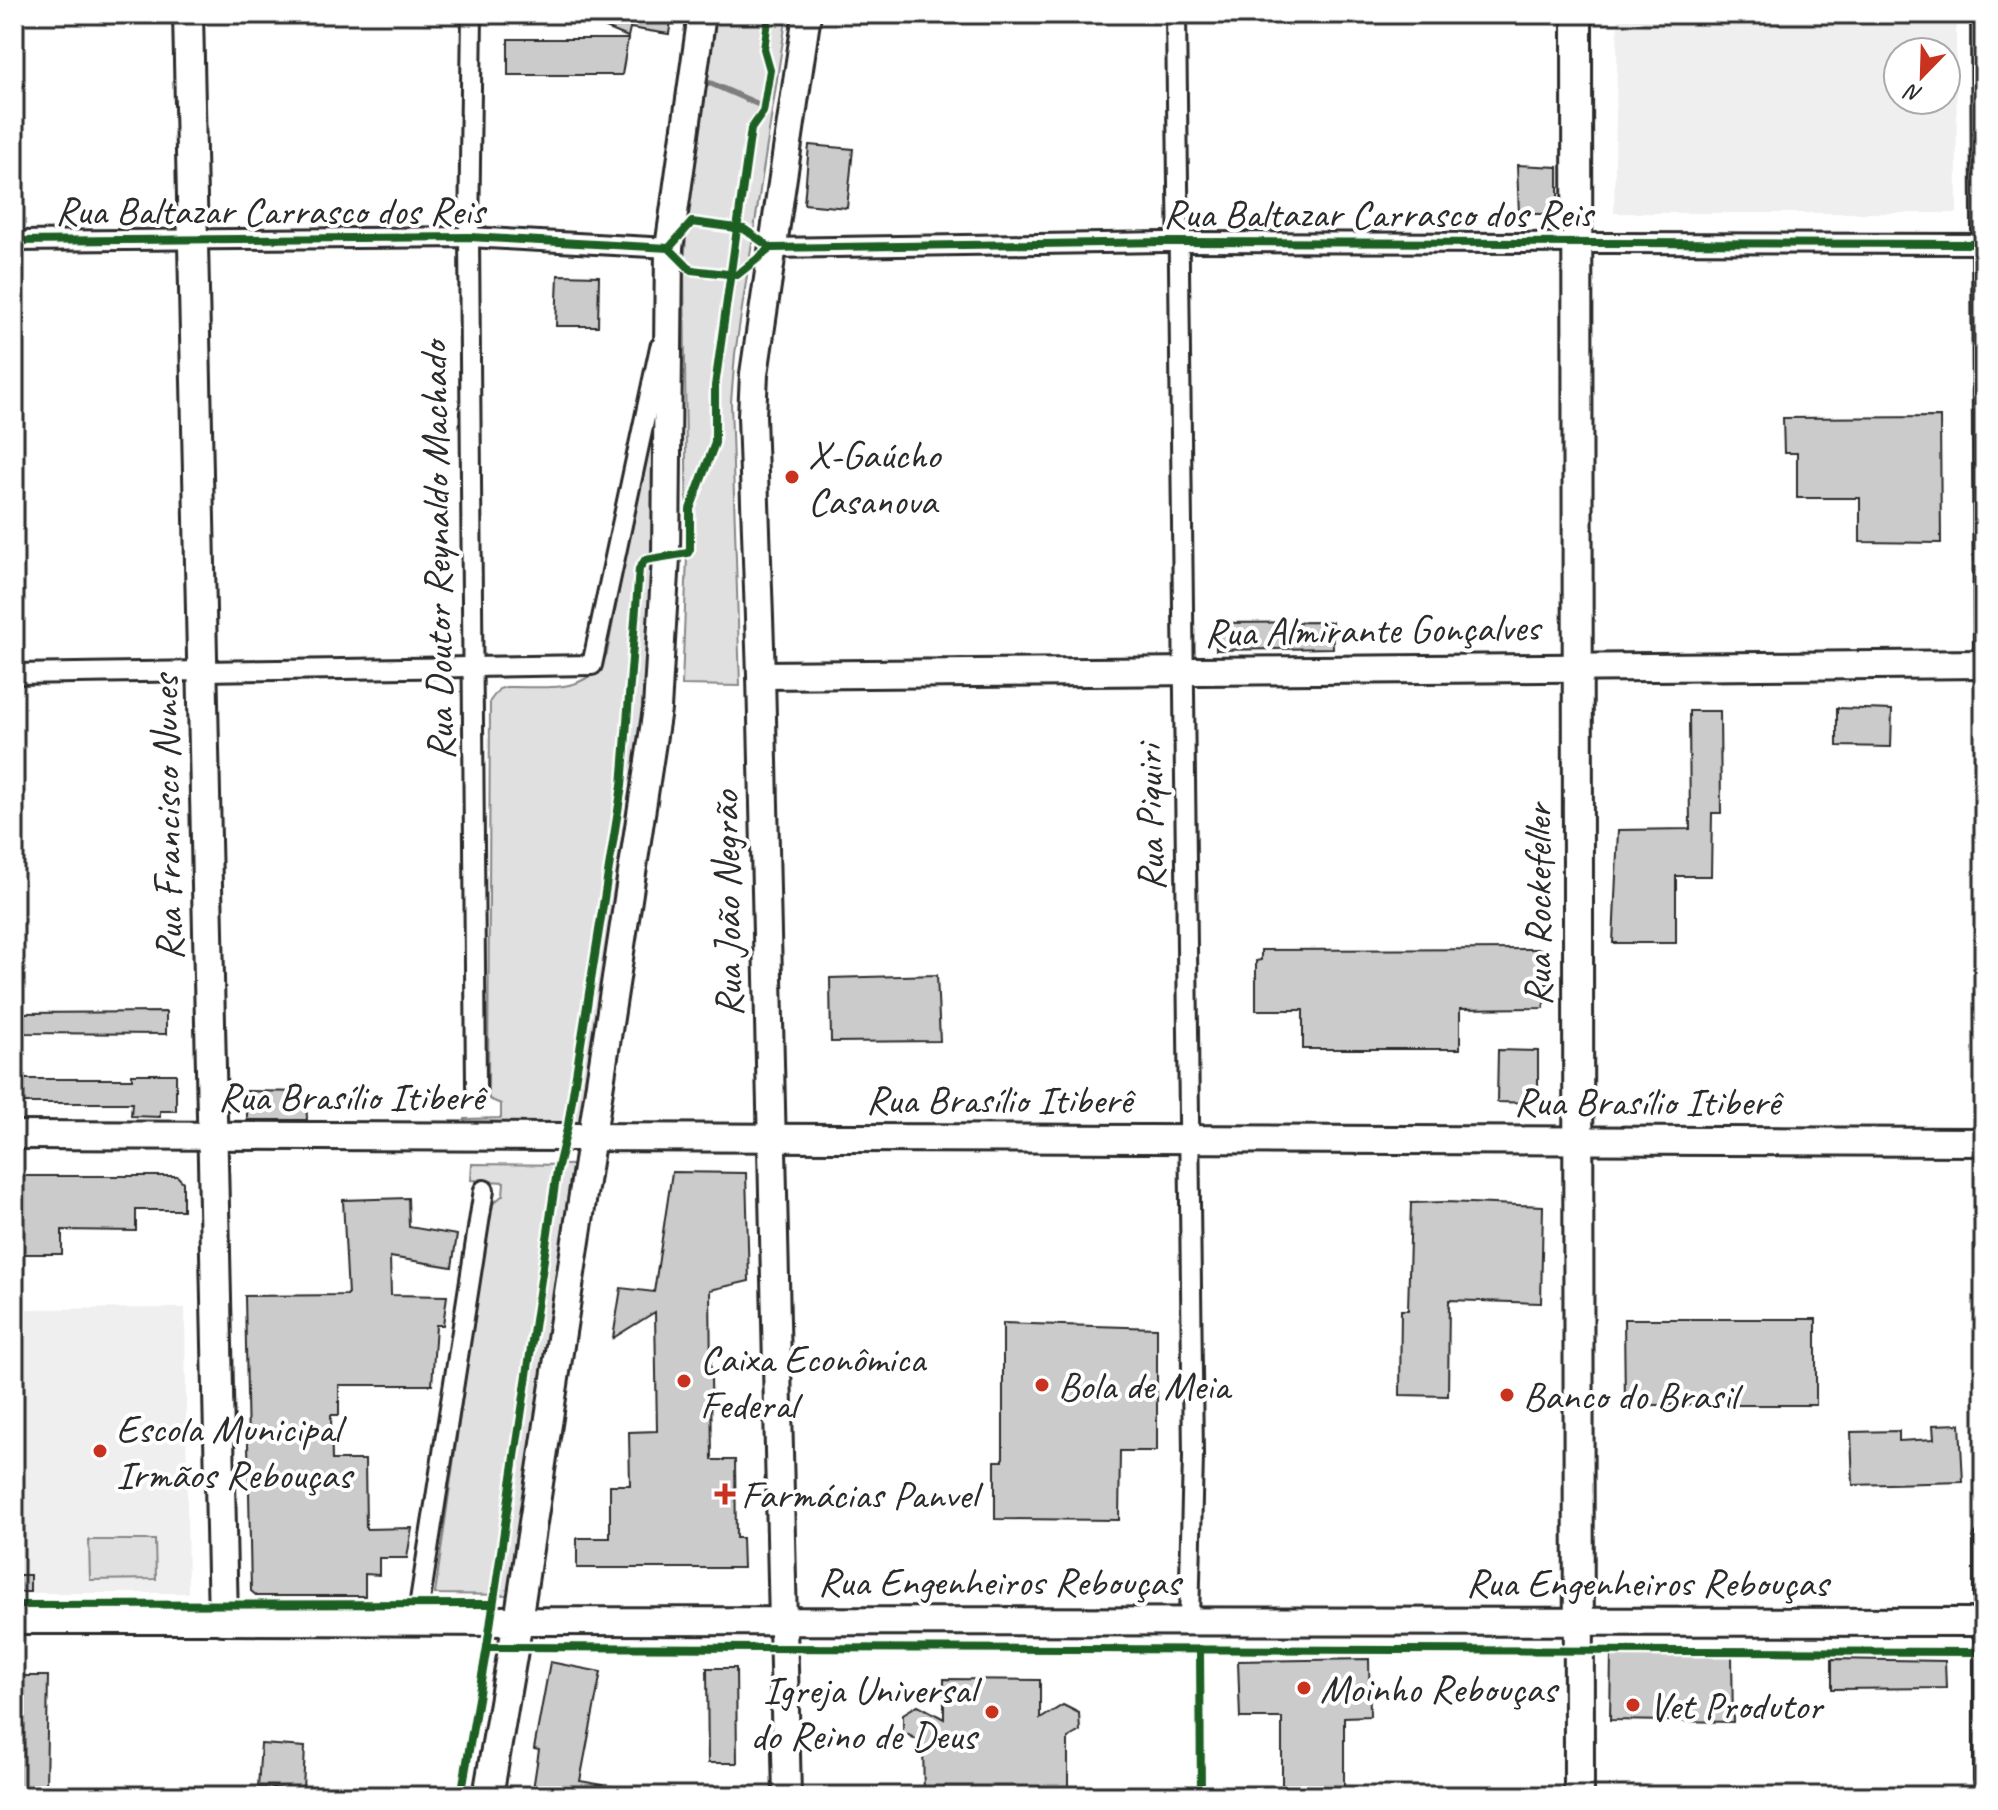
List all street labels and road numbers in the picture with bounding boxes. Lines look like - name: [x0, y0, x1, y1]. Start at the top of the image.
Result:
- street label: Rua Baltazar Carrasco dos Reis: [55, 186, 488, 236]
- street label: Rua Baltazar Carrasco dos Reis: [1163, 189, 1596, 239]
- street label: Rua Doutor Reynaldo Machado: [408, 337, 466, 761]
- street label: Rua Almirante Gonçalves: [1204, 602, 1543, 658]
- street label: Rua Francisco Nunes: [139, 672, 194, 961]
- street label: Rua Piquiri: [1124, 740, 1176, 891]
- street label: Rua João Negrão: [700, 789, 754, 1017]
- street label: Rua Rockefeller: [1513, 800, 1563, 1006]
- street label: Rua Brasílio Itiberê: [218, 1072, 488, 1122]
- street label: Rua Brasílio Itiberê: [866, 1075, 1136, 1125]
- street label: Rua Brasílio Itiberê: [1514, 1077, 1784, 1127]
- street label: Rua Engenheiros Rebouças: [818, 1557, 1183, 1607]
- street label: Rua Engenheiros Rebouças: [1466, 1558, 1831, 1608]

